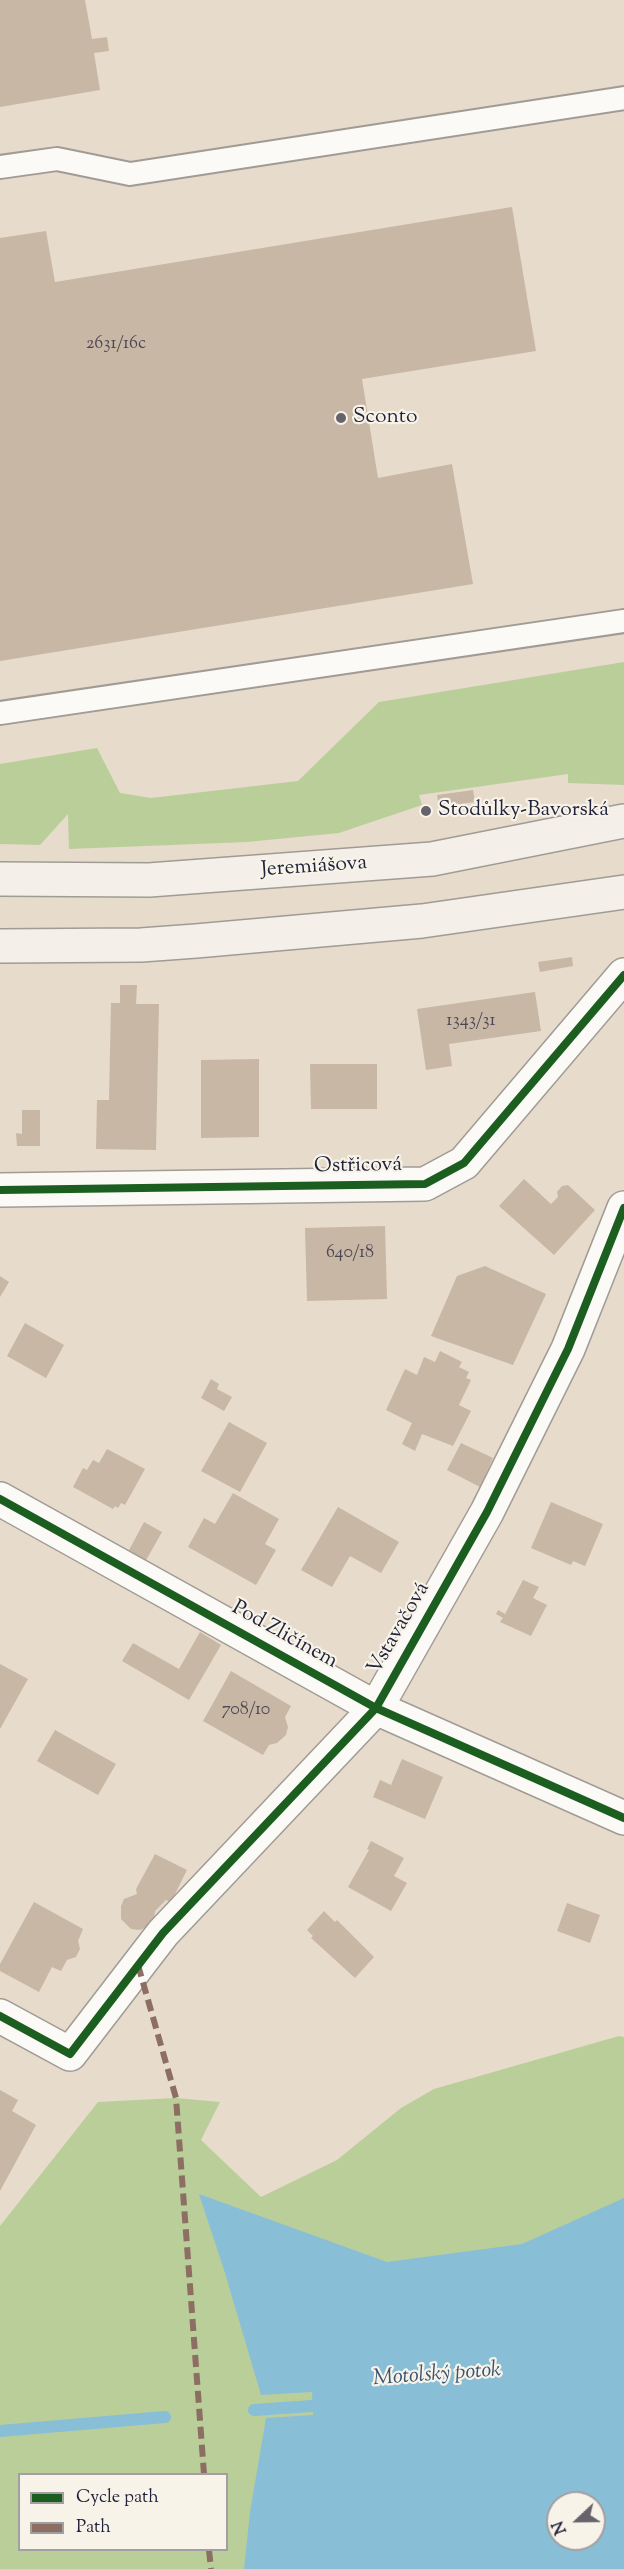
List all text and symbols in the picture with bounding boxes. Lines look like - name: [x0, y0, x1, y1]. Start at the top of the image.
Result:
- house number: 2631/16c: [86, 334, 146, 356]
- place label: Sconto: [353, 405, 417, 431]
- marker: Sconto: [334, 411, 348, 425]
- place label: Stodůlky-Bavorská: [438, 798, 609, 824]
- marker: Stodůlky-Bavorská: [419, 804, 433, 818]
- street label: Jeremiášova: [260, 852, 368, 884]
- house number: 1343/31: [446, 1011, 496, 1033]
- street label: Ostřicová: [314, 1154, 402, 1180]
- house number: 640/18: [326, 1243, 374, 1265]
- street label: Vstavačová: [364, 1579, 436, 1679]
- street label: Pod Zličínem: [227, 1597, 341, 1675]
- house number: 708/10: [222, 1700, 270, 1722]
- water label: Motolský potok: [372, 2358, 502, 2394]
- legend: [18, 2473, 228, 2551]
- text: Cycle path: [76, 2485, 159, 2511]
- north arrow: [546, 2491, 606, 2551]
- text: Path: [76, 2515, 111, 2541]
- text: N: [548, 2517, 574, 2537]

